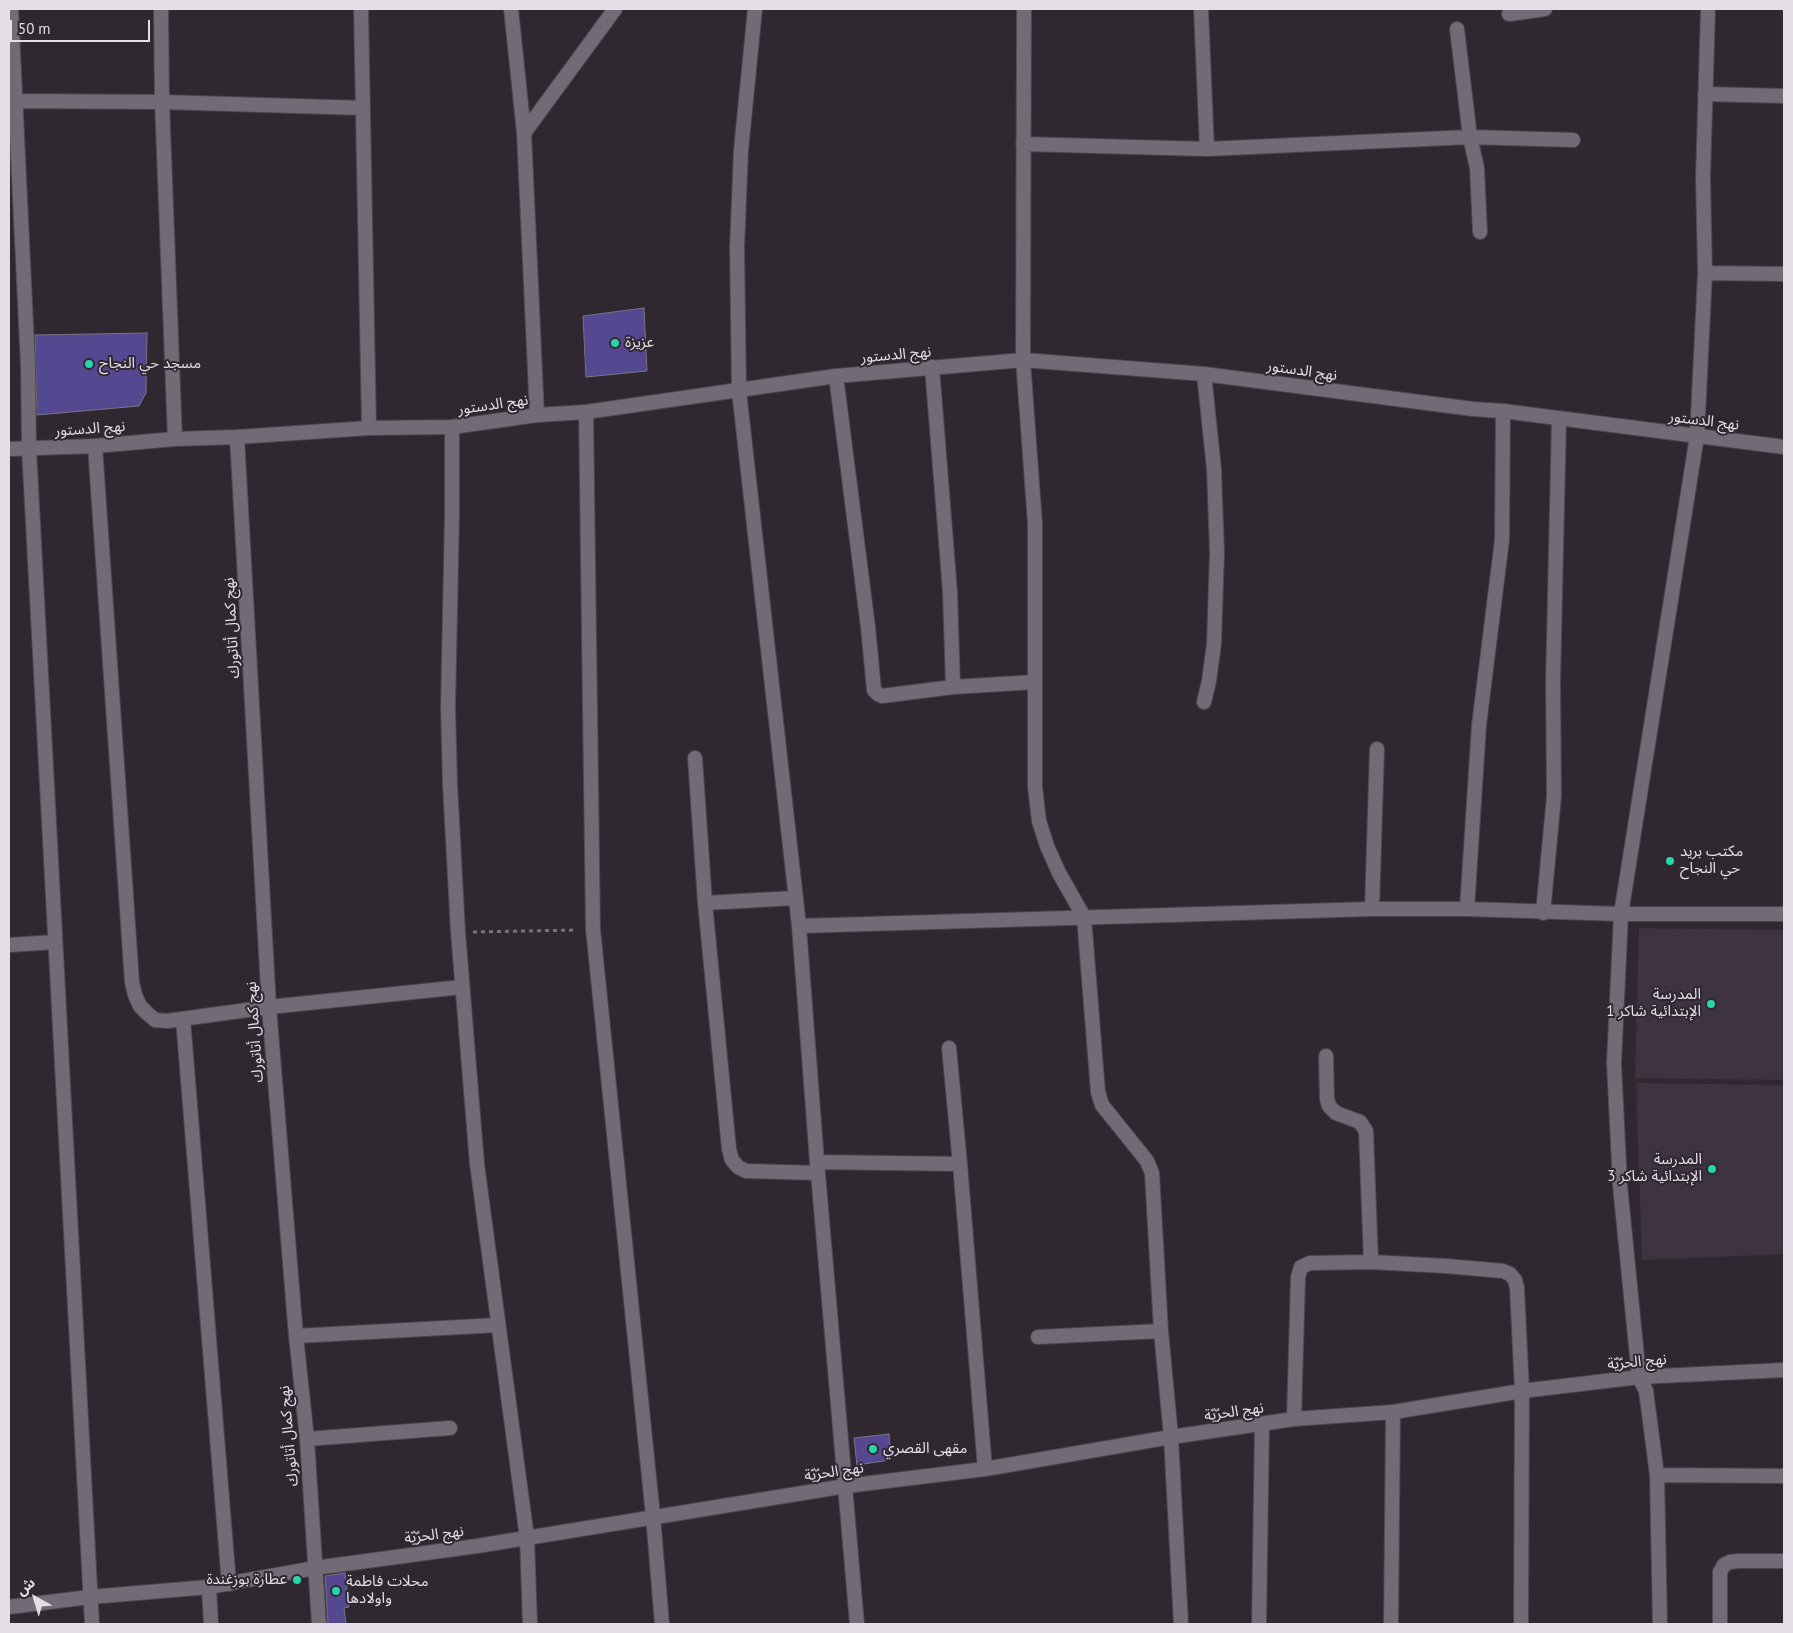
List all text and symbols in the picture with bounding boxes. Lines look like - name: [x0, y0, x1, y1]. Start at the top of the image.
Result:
- scale bar: [12, 10, 152, 42]
- text: 50 m: [18, 19, 51, 38]
- place label: عزيزة: [625, 334, 654, 352]
- marker: عزيزة: [609, 337, 621, 349]
- street label: نهج الدستور: [860, 343, 932, 367]
- place label: مسجد حي النجاح: [99, 355, 201, 373]
- street label: نهج الدستور: [1266, 357, 1338, 385]
- marker: مسجد حي النجاح: [83, 358, 95, 370]
- street label: نهج الدستور: [457, 391, 529, 419]
- street label: نهج الدستور: [1668, 408, 1740, 434]
- street label: نهج الدستور: [54, 418, 126, 440]
- street label: نهج كمال أتاتورك: [220, 577, 244, 679]
- place label: مكتب بريد حي النجاح: [1680, 843, 1743, 878]
- marker: مكتب بريد حي النجاح: [1664, 855, 1676, 867]
- street label: نهج كمال أتاتورك: [242, 981, 268, 1083]
- place label: المدرسة الإبتدائية شاكر 1: [1606, 986, 1701, 1021]
- marker: المدرسة الإبتدائية شاكر 1: [1705, 998, 1717, 1010]
- place label: المدرسة الإبتدائية شاكر 3: [1607, 1151, 1702, 1186]
- marker: المدرسة الإبتدائية شاكر 3: [1706, 1163, 1718, 1175]
- street label: نهج الحرّيّة: [1606, 1350, 1668, 1374]
- street label: نهج كمال أتاتورك: [276, 1385, 302, 1487]
- street label: نهج الحرّيّة: [1203, 1399, 1265, 1425]
- place label: مقهى القصري: [883, 1440, 967, 1458]
- marker: مقهى القصري: [867, 1443, 879, 1455]
- street label: نهج الحرّيّة: [803, 1459, 865, 1485]
- street label: نهج الحرّيّة: [403, 1522, 465, 1548]
- place label: عطارة بوزغندة: [206, 1571, 287, 1589]
- north arrow: [10, 1573, 60, 1623]
- text: ش: [12, 1573, 39, 1599]
- place label: محلات فاطمة واولادها: [346, 1573, 428, 1608]
- marker: عطارة بوزغندة: [291, 1574, 303, 1586]
- marker: محلات فاطمة واولادها: [330, 1585, 342, 1597]

